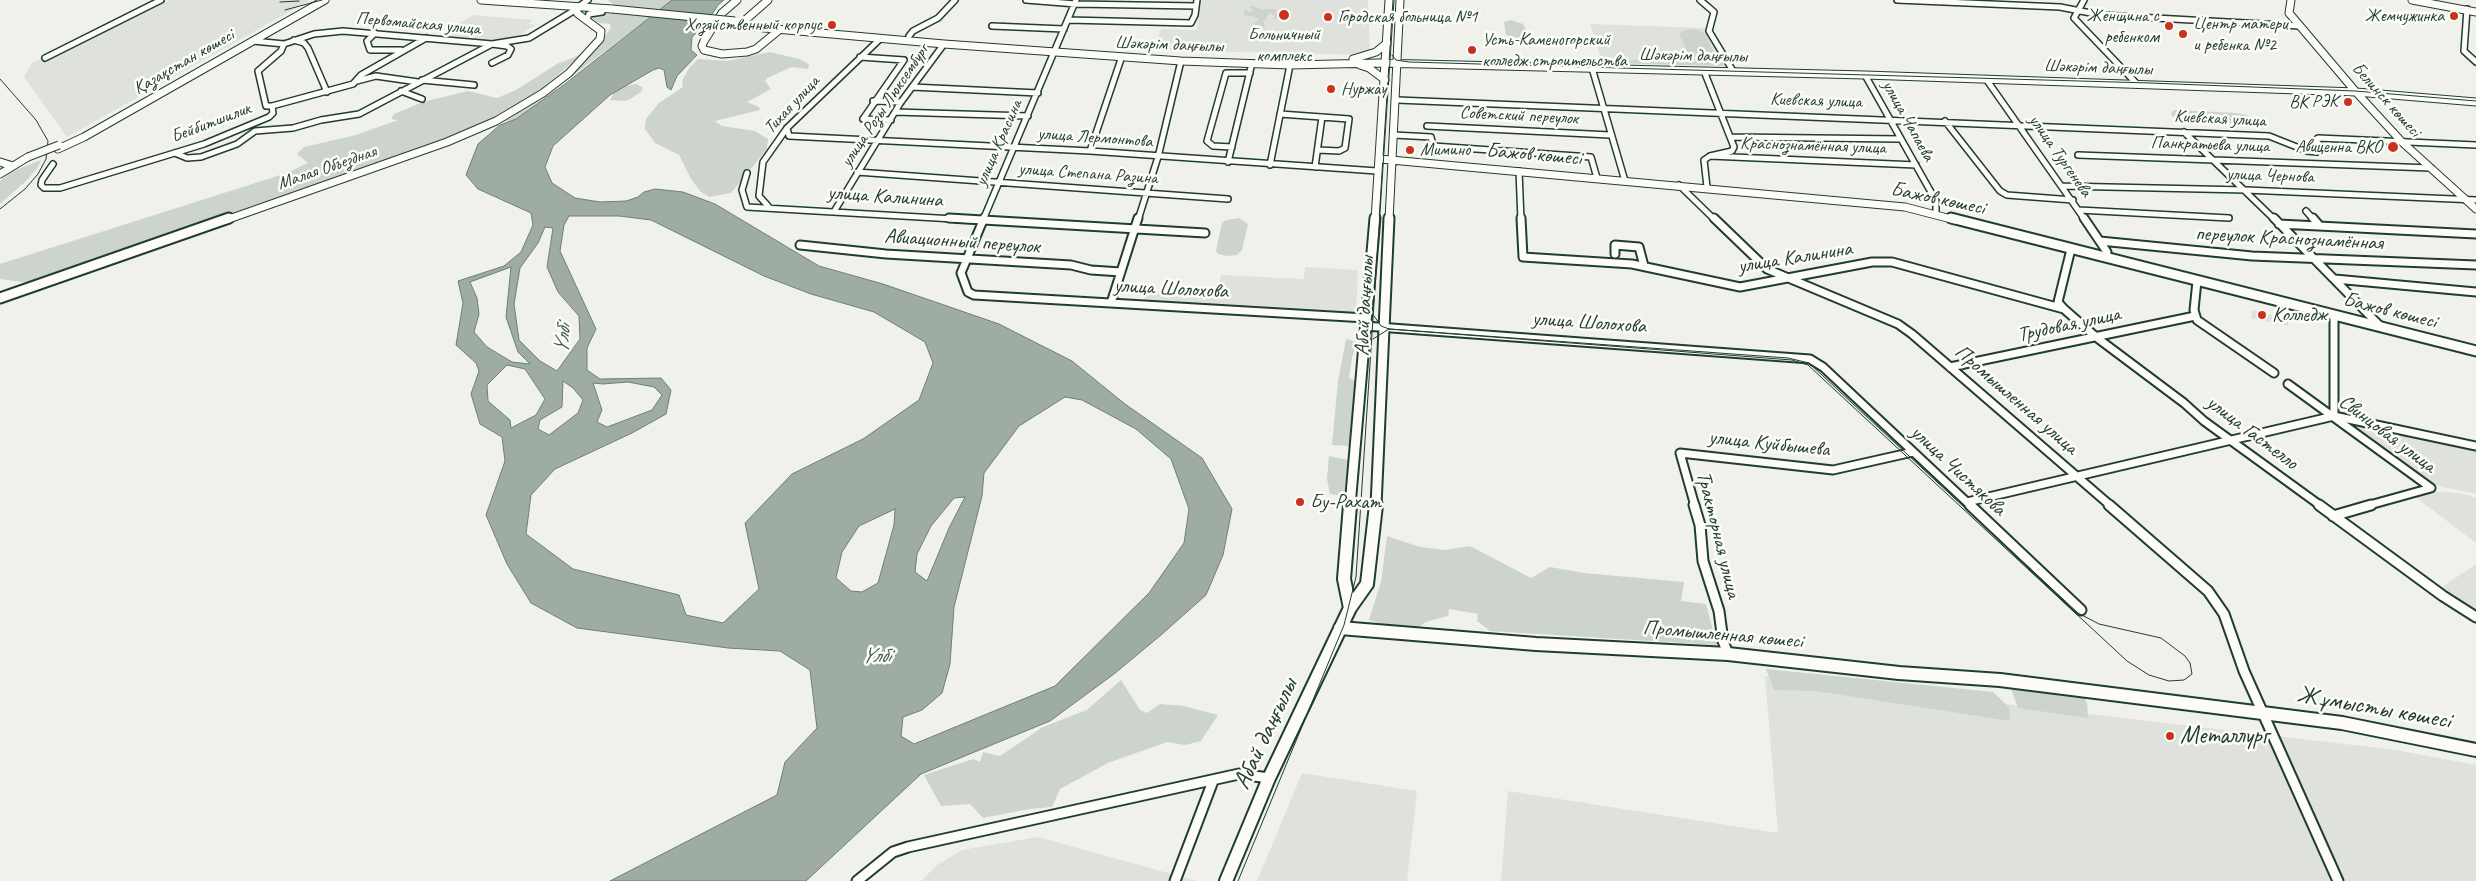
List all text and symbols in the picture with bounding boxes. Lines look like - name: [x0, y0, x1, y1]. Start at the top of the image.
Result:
- place label: Женщина с ребенком: [2087, 5, 2159, 48]
- place label: Жемчужинка: [2365, 5, 2444, 27]
- place label: Городская больница №1: [1338, 6, 1478, 28]
- street label: Первомайская улица: [355, 8, 481, 40]
- marker: Больничный комплекс: [1277, 8, 1291, 22]
- marker: Жемчужинка: [2448, 10, 2460, 22]
- marker: Городская больница №1: [1322, 11, 1334, 23]
- place label: Центр матери и ребенка №2: [2193, 13, 2287, 56]
- place label: Хозяйственный корпус: [685, 14, 822, 36]
- marker: Хозяйственный корпус: [826, 19, 838, 31]
- marker: Женщина с ребенком: [2163, 20, 2175, 32]
- place label: Больничный комплекс: [1248, 24, 1320, 66]
- street label: Қазақстан көшесі: [130, 25, 238, 99]
- marker: Центр матери и ребенка №2: [2177, 28, 2189, 40]
- place label: Усть-Каменогорский колледж строительства: [1482, 29, 1627, 72]
- street label: Шәкәрім даңғылы: [1115, 32, 1223, 58]
- street label: улица Розы Люксембург: [836, 41, 934, 171]
- marker: Усть-Каменогорский колледж строительства: [1466, 44, 1478, 56]
- street label: Шәкәрім даңғылы: [1639, 44, 1747, 68]
- street label: Шәкәрім даңғылы: [2044, 55, 2152, 81]
- street label: Белинск көшесі: [2347, 58, 2425, 142]
- street label: Тихая улица: [760, 71, 824, 139]
- street label: улица Чапаева: [1877, 77, 1939, 165]
- place label: Нуржау: [1341, 78, 1386, 100]
- marker: Нуржау: [1325, 83, 1337, 95]
- street label: Киевская улица: [1770, 89, 1862, 113]
- place label: ВК РЭК: [2289, 91, 2338, 113]
- marker: ВК РЭК: [2342, 96, 2354, 108]
- street label: улица Красина: [970, 97, 1028, 189]
- street label: Бейбитшилик: [168, 98, 254, 148]
- street label: Советский переулок: [1459, 102, 1579, 130]
- street label: Киевская улица: [2174, 106, 2266, 132]
- street label: улица Тургенева: [2024, 110, 2096, 202]
- street label: улица Лермонтова: [1037, 123, 1153, 153]
- street label: Панкратьева улица: [2150, 132, 2270, 158]
- street label: Краснознамённая улица: [1740, 133, 1886, 159]
- place label: Авиценна ВКО: [2295, 136, 2382, 158]
- street label: Бажов көшесі: [1485, 138, 1583, 172]
- place label: Мимино: [1420, 139, 1470, 161]
- marker: Авиценна ВКО: [2386, 140, 2400, 154]
- street label: Малая Объездная: [275, 141, 379, 195]
- marker: Мимино: [1404, 144, 1416, 156]
- street label: улица Степана Разина: [1018, 158, 1158, 190]
- street label: улица Чернова: [2226, 164, 2314, 188]
- street label: Бажов көшесі: [1889, 177, 1987, 221]
- street label: улица Калинина: [827, 180, 943, 214]
- street label: переулок Краснознамённая: [2195, 222, 2383, 256]
- street label: Авиационный переулок: [883, 224, 1041, 260]
- street label: улица Калинина: [1736, 237, 1854, 279]
- street label: Абай даңғылы: [1350, 255, 1380, 357]
- street label: улица Шолохова: [1113, 273, 1229, 305]
- street label: Бажов көшесі: [2341, 287, 2439, 335]
- street label: Трудовая улица: [2015, 302, 2123, 348]
- place label: Колледж: [2272, 302, 2327, 328]
- street label: улица Шолохова: [1531, 306, 1647, 340]
- marker: Колледж: [2256, 309, 2268, 321]
- water label: Үлбі: [548, 323, 578, 355]
- street label: Промышленная улица: [1949, 340, 2083, 460]
- street label: Свинцовая улица: [2333, 389, 2441, 479]
- street label: улица Гастелло: [2201, 390, 2303, 476]
- street label: улица Чистякова: [1905, 420, 2011, 522]
- street label: улица Куйбышева: [1707, 425, 1831, 463]
- street label: Тракторная улица: [1690, 469, 1746, 601]
- place label: Бу-Рахат: [1310, 489, 1381, 515]
- marker: Бу-Рахат: [1294, 496, 1306, 508]
- street label: Промышленная көшесі: [1642, 615, 1804, 655]
- water label: Үлбі: [862, 643, 890, 669]
- street label: Абай даңғылы: [1227, 674, 1305, 794]
- street label: Жұмысты көшесі: [2295, 680, 2453, 736]
- place label: Металлург: [2180, 721, 2269, 751]
- marker: Металлург: [2164, 730, 2176, 742]

